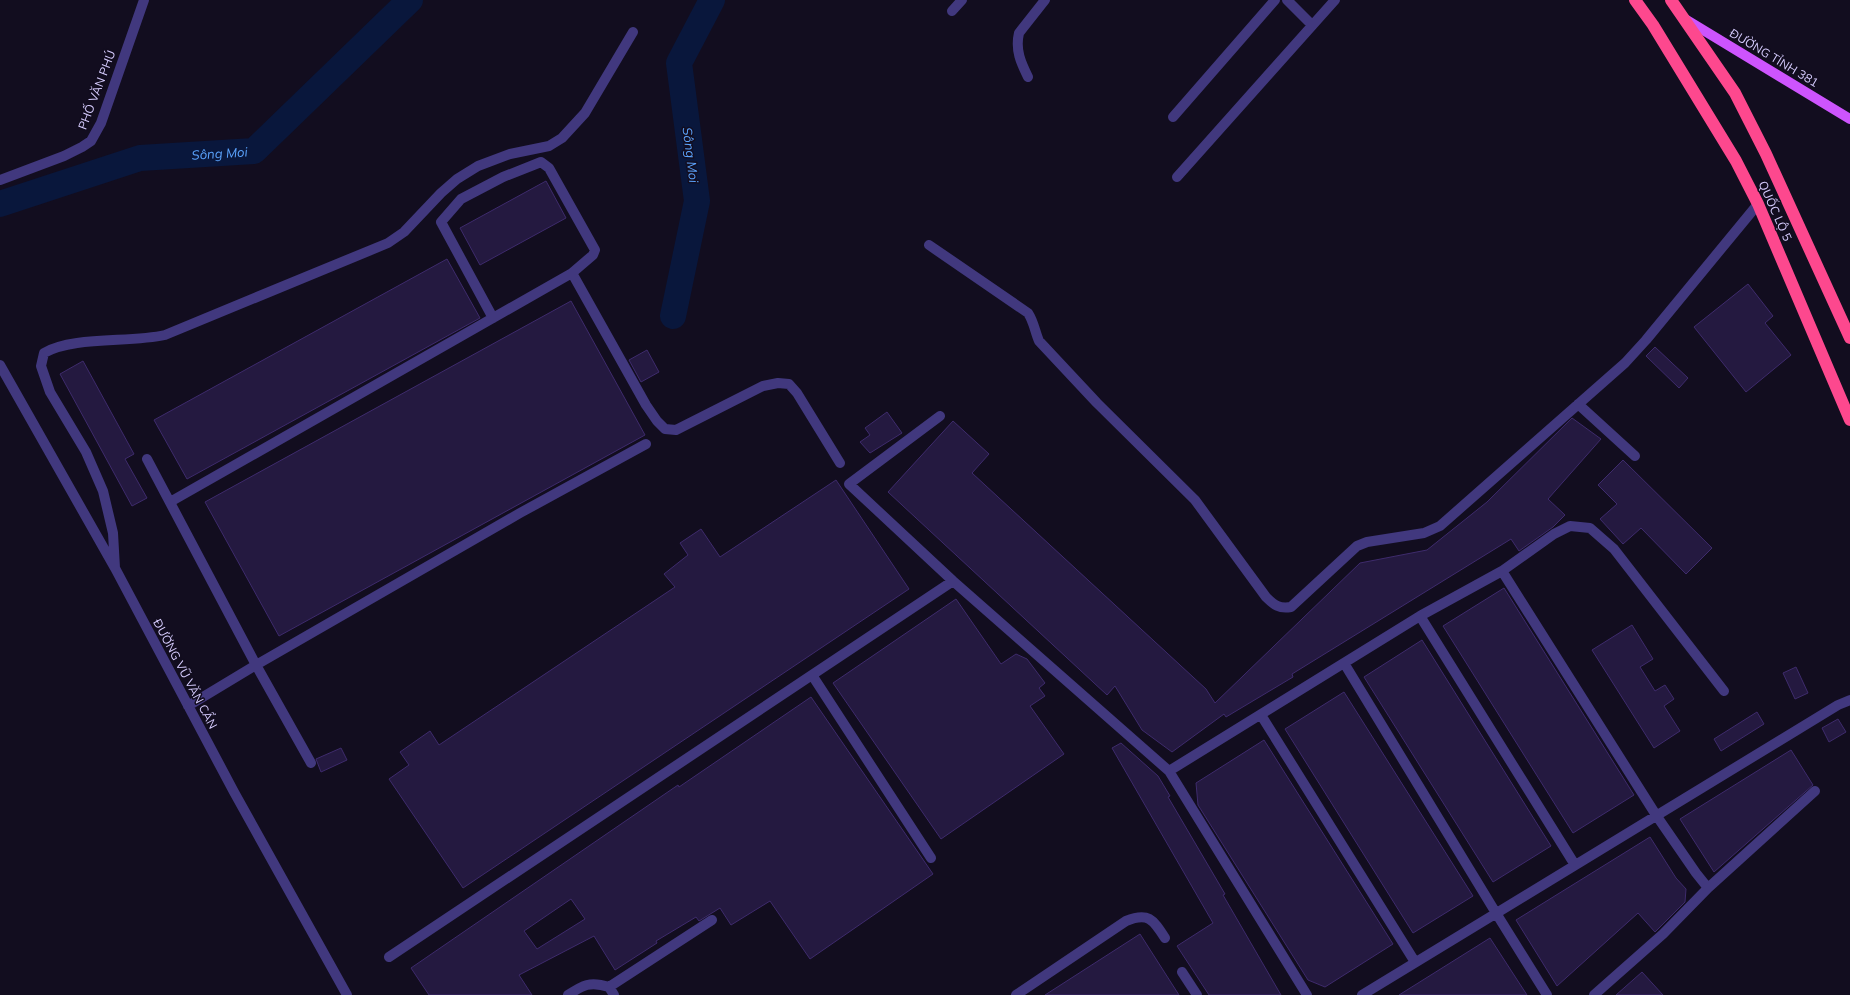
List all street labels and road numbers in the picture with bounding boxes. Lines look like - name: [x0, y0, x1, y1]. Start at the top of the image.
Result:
- street label: ĐƯỜNG TỈNH 381: [1727, 25, 1821, 90]
- street label: PHỐ VĂN PHÚ: [75, 48, 119, 132]
- street label: QUỐC LỘ 5: [1756, 178, 1795, 243]
- street label: ĐƯỜNG VŨ VĂN CẨN: [150, 616, 221, 731]

